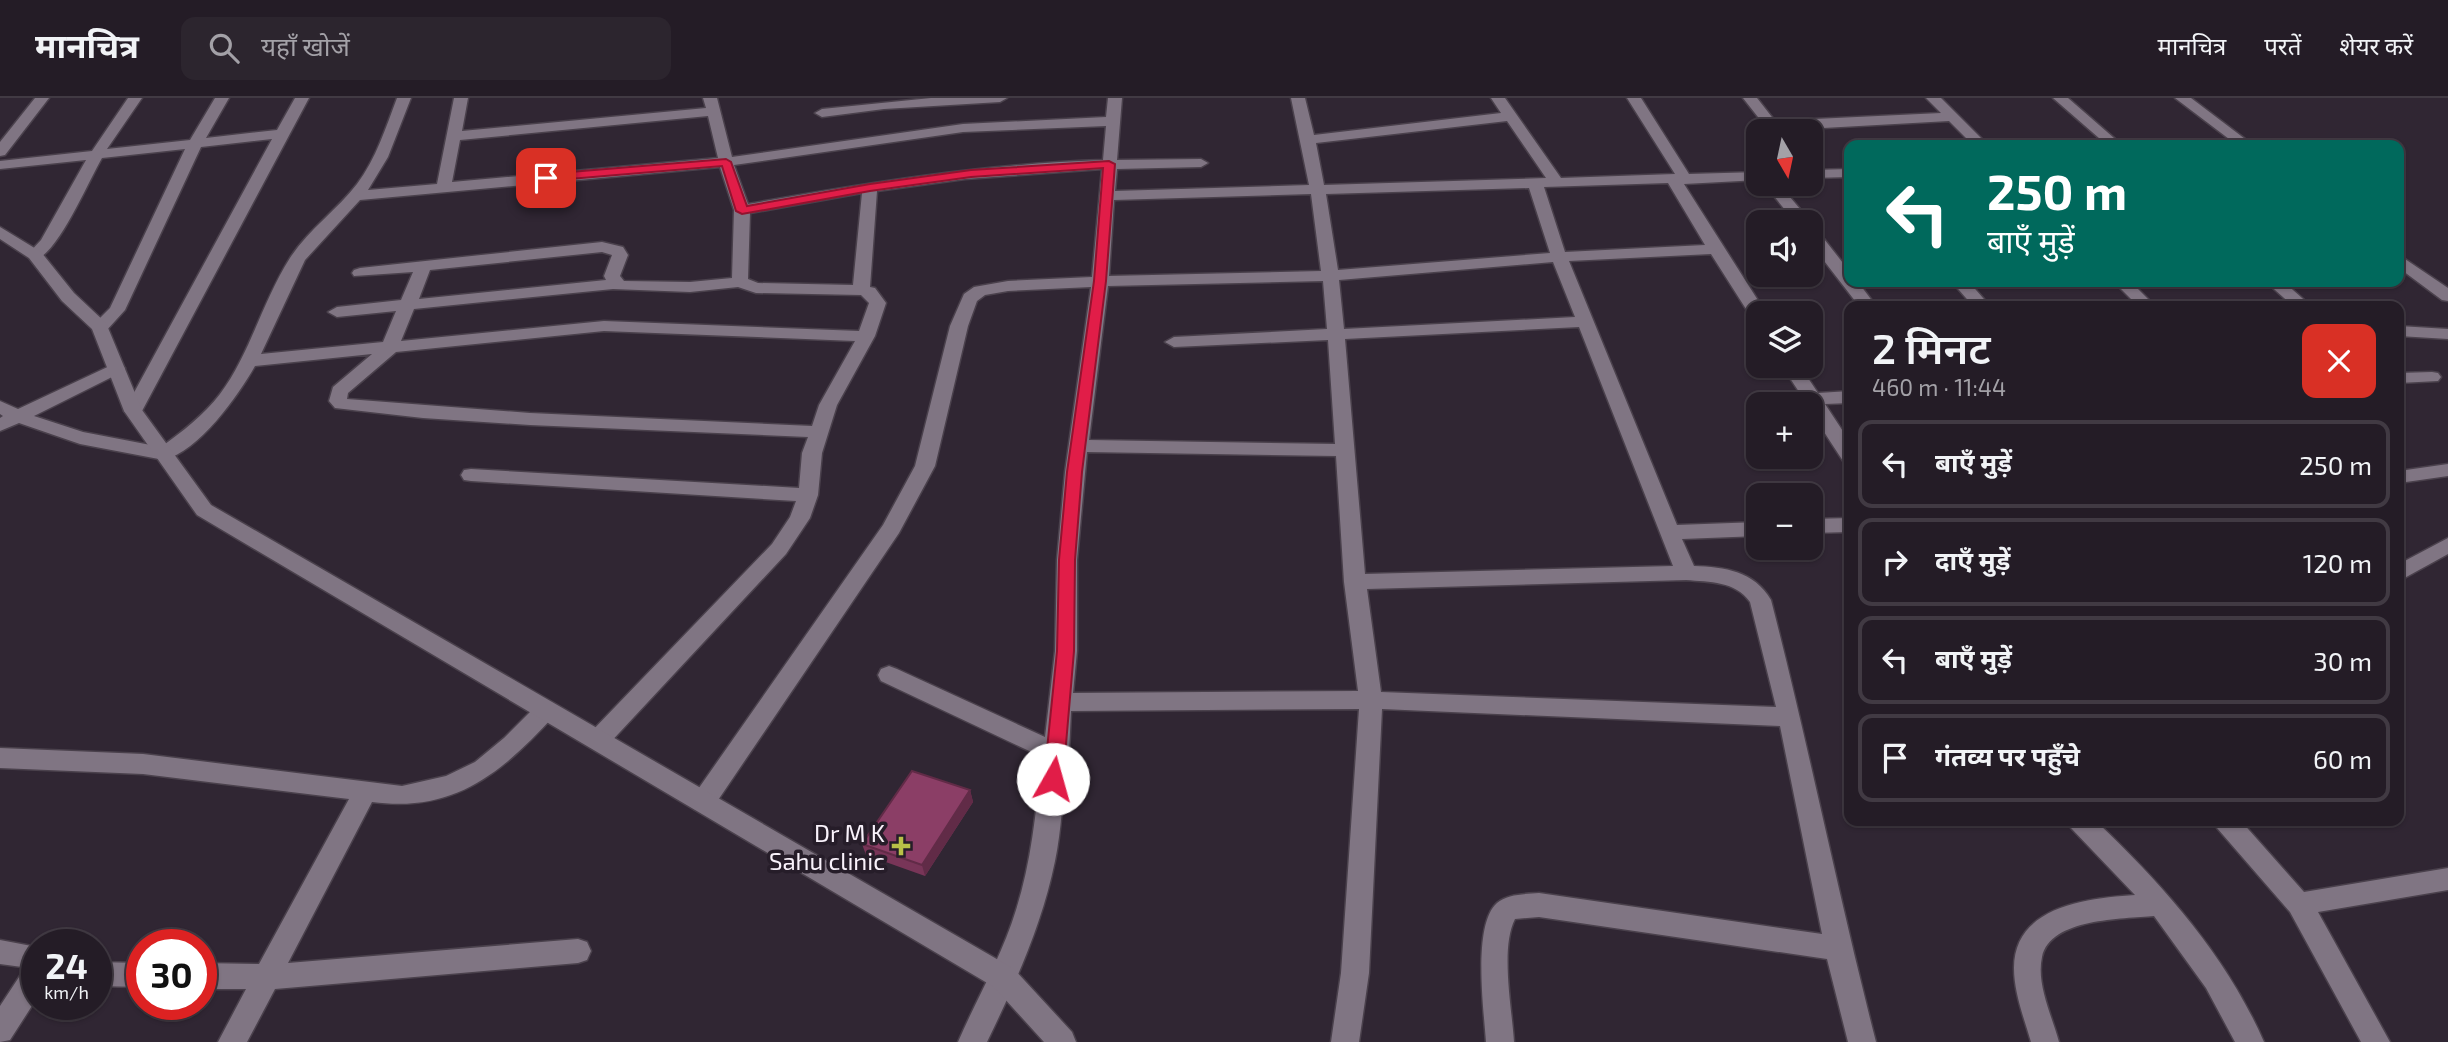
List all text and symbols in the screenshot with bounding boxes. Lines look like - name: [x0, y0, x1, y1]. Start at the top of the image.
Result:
- search box: [181, 17, 671, 80]
- text: मानचित्र: [35, 25, 139, 65]
- icon: search: [205, 29, 243, 67]
- text: यहाँ खोजें: [261, 30, 350, 61]
- text: मानचित्र: [2158, 31, 2226, 60]
- text: परतें: [2264, 31, 2301, 60]
- text: शेयर करें: [2339, 31, 2413, 60]
- north arrow: [1746, 119, 1824, 196]
- map controls: [1746, 119, 1823, 560]
- pin: [516, 148, 576, 208]
- icon: arrive: [527, 159, 565, 197]
- text: 250 m: [1987, 161, 2127, 220]
- icon: left: [1872, 168, 1963, 259]
- button: sound: [1746, 210, 1823, 287]
- text: बाएँ मुड़ें: [1987, 221, 2075, 259]
- button: layers: [1746, 301, 1823, 378]
- text: 2 मिनट: [1872, 322, 1991, 372]
- button: close: [2302, 324, 2376, 398]
- text: 460 m · 11:44: [1872, 373, 2006, 401]
- button: +: [1746, 392, 1823, 469]
- icon: left: [1876, 445, 1914, 483]
- text: बाएँ मुड़ें: [1935, 446, 2012, 477]
- text: 250 m: [2299, 449, 2372, 480]
- button: −: [1746, 483, 1823, 560]
- icon: right: [1876, 543, 1914, 581]
- text: दाएँ मुड़ें: [1935, 544, 2010, 575]
- text: 120 m: [2303, 547, 2372, 578]
- icon: left: [1876, 641, 1914, 679]
- text: बाएँ मुड़ें: [1935, 642, 2012, 673]
- text: 30 m: [2313, 645, 2372, 676]
- icon: arrive: [1876, 739, 1914, 777]
- text: गंतव्य पर पहुँचे: [1935, 740, 2080, 771]
- position arrow: [1016, 742, 1090, 816]
- text: 60 m: [2313, 743, 2372, 774]
- place label: Dr M K Sahu clinic: [769, 818, 885, 875]
- marker: Dr M K Sahu clinic: [891, 836, 911, 856]
- speed limit sign: 30: [126, 929, 217, 1020]
- text: 24: [45, 944, 88, 986]
- text: km/h: [44, 981, 89, 1003]

